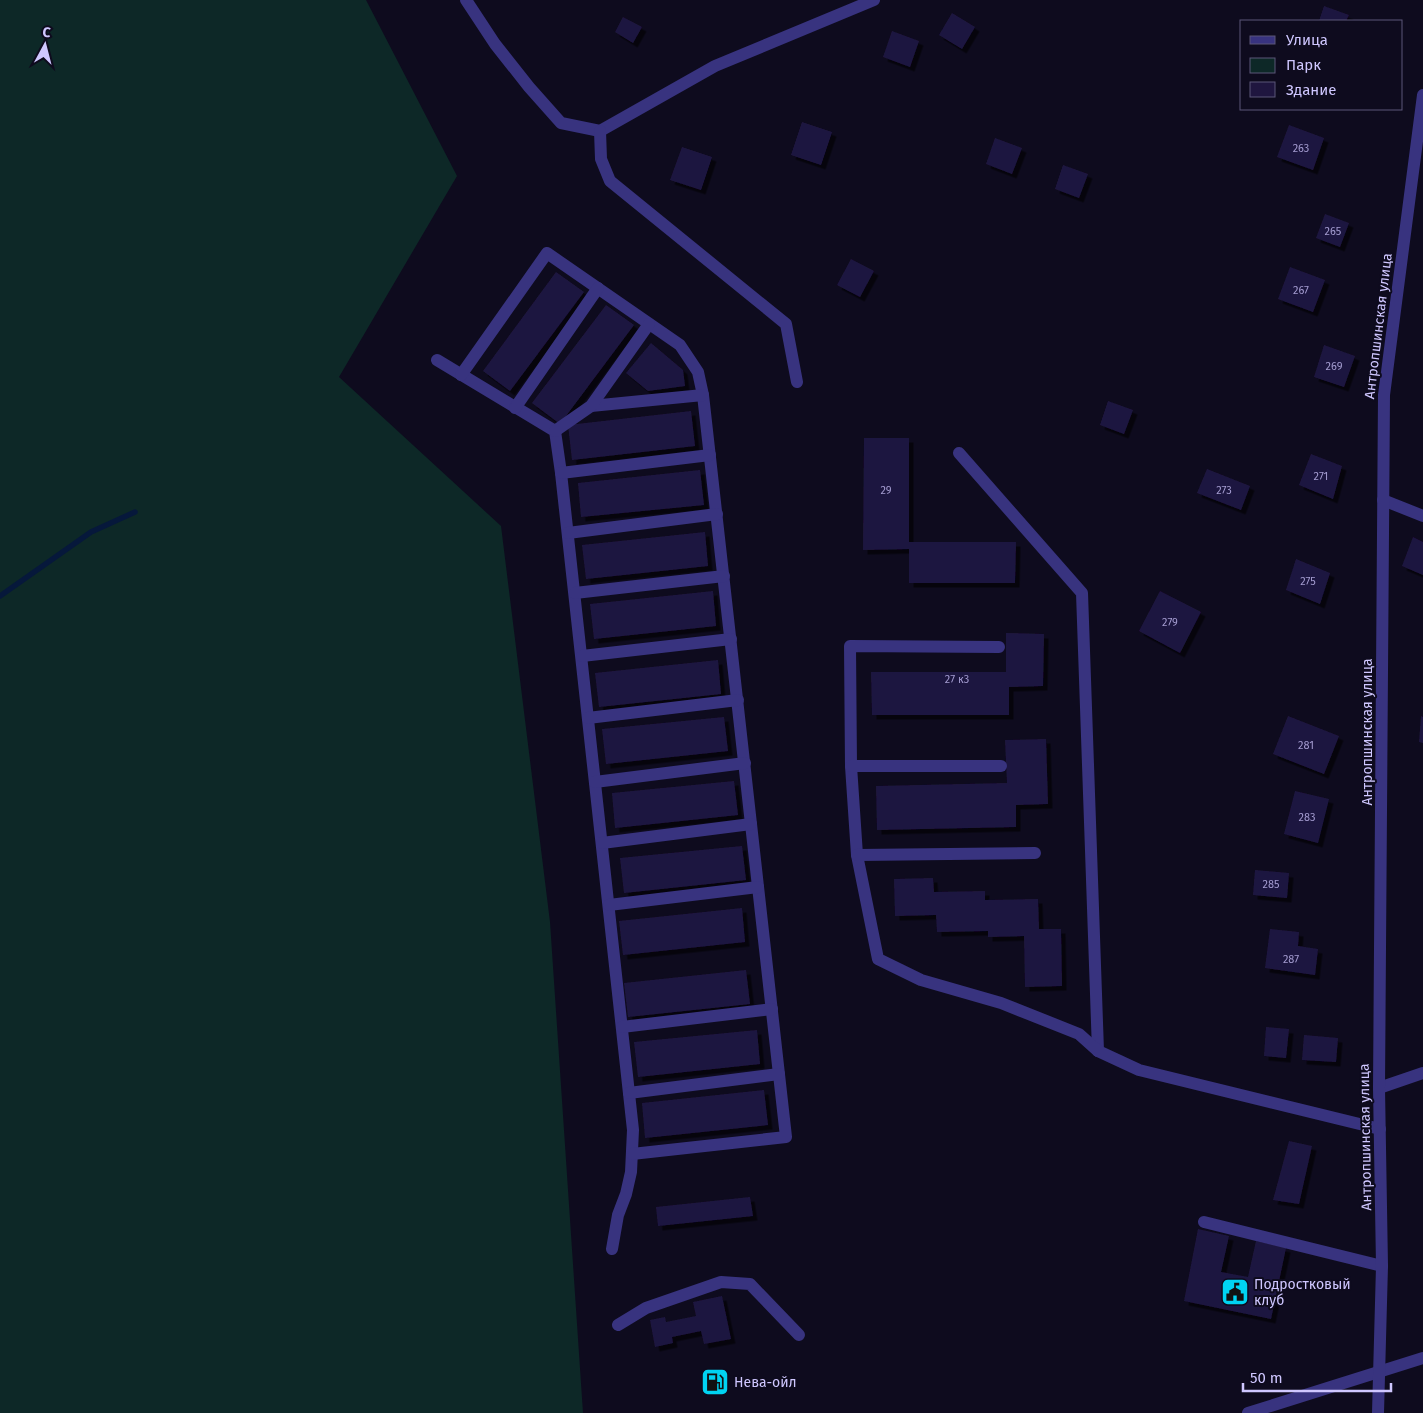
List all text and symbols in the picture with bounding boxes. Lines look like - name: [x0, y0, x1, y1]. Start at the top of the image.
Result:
- north arrow: [20, 20, 70, 70]
- legend: [1240, 20, 1403, 110]
- text: С: [41, 24, 52, 42]
- text: Улица: [1286, 31, 1328, 49]
- text: Парк: [1286, 56, 1321, 74]
- text: Здание: [1286, 81, 1336, 99]
- house number: 263: [1293, 142, 1309, 155]
- house number: 265: [1325, 225, 1342, 238]
- street label: Антропшинская улица: [1361, 252, 1396, 400]
- house number: 267: [1293, 284, 1309, 297]
- house number: 269: [1326, 360, 1343, 373]
- house number: 271: [1314, 470, 1328, 483]
- house number: 29: [880, 484, 892, 497]
- house number: 273: [1216, 484, 1232, 497]
- house number: 275: [1300, 575, 1316, 588]
- house number: 279: [1162, 616, 1178, 629]
- street label: Антропшинская улица: [1359, 658, 1376, 806]
- house number: 27 к3: [945, 673, 969, 686]
- house number: 281: [1298, 739, 1314, 752]
- house number: 283: [1299, 811, 1316, 824]
- house number: 285: [1262, 878, 1280, 891]
- house number: 287: [1283, 953, 1299, 966]
- street label: Антропшинская улица: [1356, 1063, 1375, 1211]
- place label: Подростковый клуб: [1254, 1276, 1351, 1309]
- public building icon: Подростковый клуб: [1220, 1277, 1250, 1307]
- scale bar: [1243, 1360, 1390, 1392]
- fuel station icon: Нева-ойл: [700, 1367, 730, 1397]
- text: 50 m: [1250, 1369, 1283, 1387]
- place label: Нева-ойл: [734, 1374, 797, 1391]

